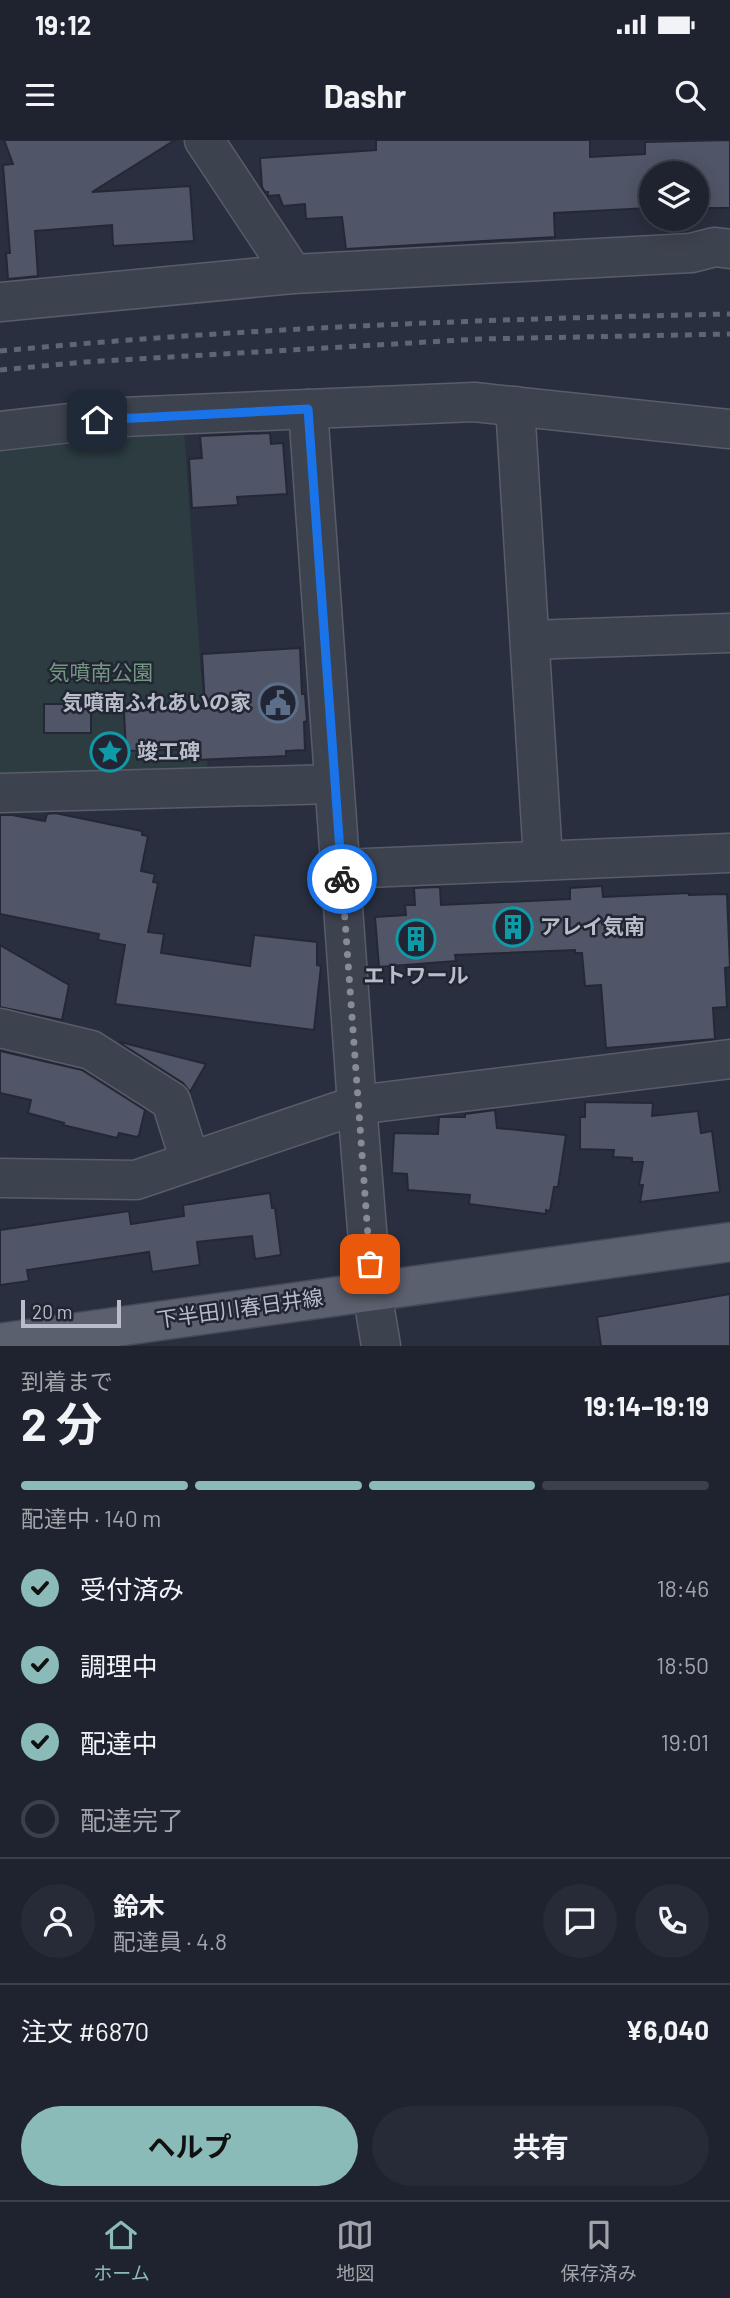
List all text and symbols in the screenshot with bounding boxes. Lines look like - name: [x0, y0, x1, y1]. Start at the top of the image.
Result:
- text: 19:12: [35, 9, 91, 40]
- icon: menu: [21, 76, 59, 114]
- text: Dashr: [324, 76, 406, 114]
- icon: search: [671, 76, 709, 114]
- map controls: [639, 161, 709, 231]
- button: layers: [639, 161, 709, 231]
- pin: [67, 390, 127, 450]
- icon: home: [78, 401, 116, 439]
- park label: 気噴南公園: [49, 659, 154, 684]
- public building icon: 気噴南ふれあいの家: [257, 682, 299, 724]
- place label: 気噴南ふれあいの家: [62, 689, 251, 714]
- place icon: 竣工碑: [89, 731, 131, 773]
- place label: 竣工碑: [137, 738, 200, 763]
- courier: [307, 844, 377, 914]
- icon: bike: [323, 860, 361, 898]
- building icon: アレイ気南: [492, 906, 534, 948]
- place label: アレイ気南: [540, 913, 645, 938]
- building icon: エトワール: [395, 918, 437, 960]
- place label: エトワール: [364, 962, 469, 987]
- pin: [340, 1234, 400, 1294]
- icon: bag: [351, 1245, 389, 1283]
- street label: 下半田川春日井線: [155, 1283, 325, 1332]
- scale bar: [21, 1297, 121, 1329]
- text: 20 m: [32, 1300, 72, 1323]
- text: 到着まで: [21, 1367, 113, 1395]
- text: 19:14–19:19: [584, 1390, 709, 1421]
- text: 2 分: [21, 1395, 102, 1450]
- text: 配達中 · 140 m: [21, 1504, 161, 1532]
- icon: check: [21, 1569, 59, 1607]
- text: 受付済み: [80, 1573, 184, 1604]
- text: 18:46: [657, 1574, 709, 1602]
- icon: check: [21, 1646, 59, 1684]
- text: 調理中: [80, 1650, 158, 1681]
- text: 18:50: [656, 1651, 709, 1679]
- icon: check: [21, 1723, 59, 1761]
- text: 配達中: [80, 1727, 158, 1758]
- text: 19:01: [661, 1728, 709, 1756]
- text: 配達完了: [80, 1804, 184, 1835]
- button: person: [21, 1884, 95, 1958]
- button: chat: [543, 1884, 617, 1958]
- button: phone: [635, 1884, 709, 1958]
- text: 鈴木: [113, 1890, 165, 1921]
- text: 配達員 · 4.8: [113, 1927, 227, 1955]
- text: ¥6,040: [626, 2014, 709, 2045]
- text: 注文 #6870: [21, 2015, 149, 2046]
- button: ヘルプ: [21, 2106, 358, 2186]
- button: 共有: [372, 2106, 709, 2186]
- tab: ホーム: [93, 2216, 150, 2285]
- tab: 地図: [336, 2216, 374, 2285]
- tab: 保存済み: [561, 2216, 637, 2285]

